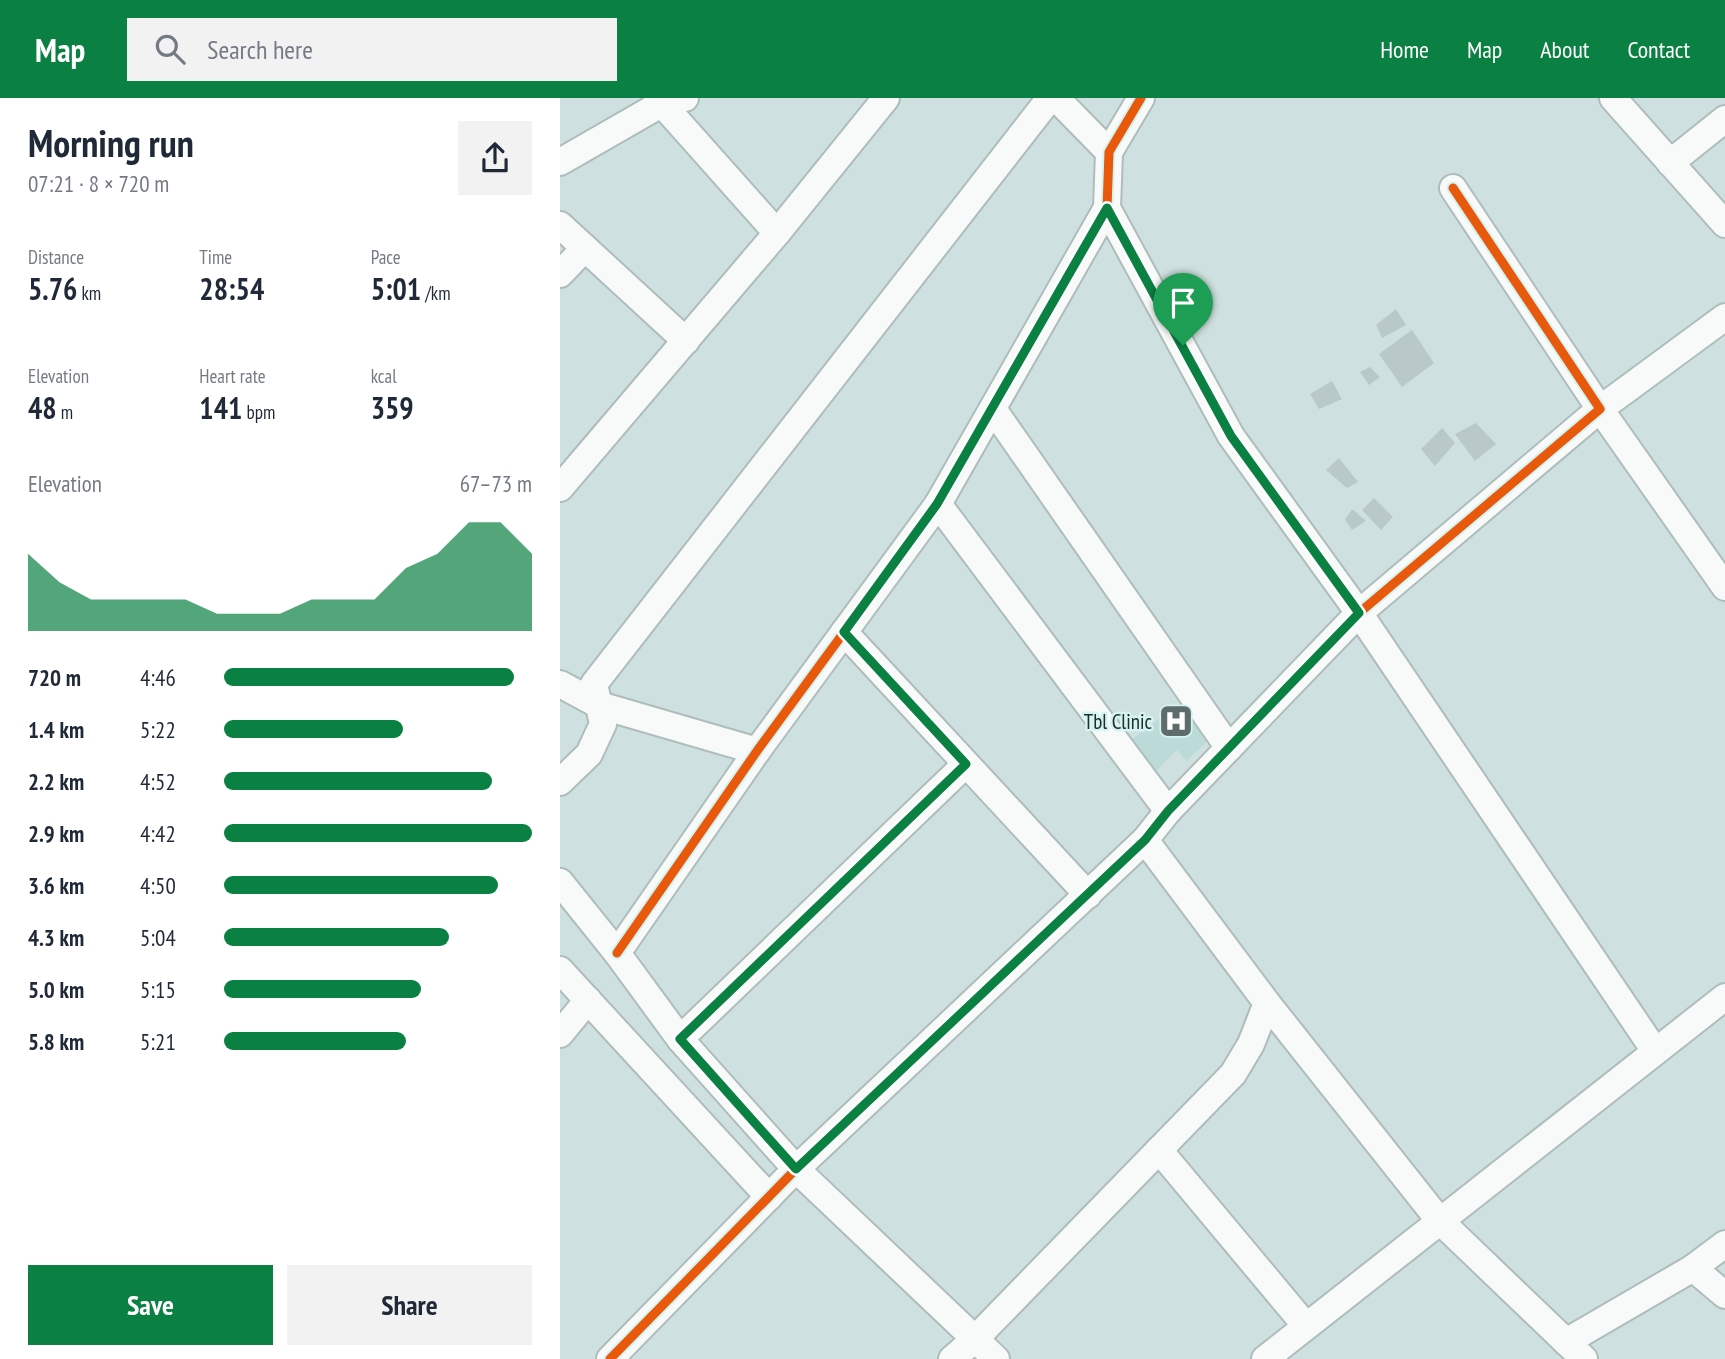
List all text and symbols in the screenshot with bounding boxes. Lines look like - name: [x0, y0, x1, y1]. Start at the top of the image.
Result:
- search box: [127, 18, 617, 81]
- text: Map: [35, 28, 85, 71]
- icon: search: [151, 30, 189, 68]
- text: Search here: [207, 33, 313, 66]
- text: Home: [1380, 34, 1429, 65]
- text: Map: [1467, 34, 1502, 65]
- text: About: [1540, 34, 1589, 65]
- text: Contact: [1627, 34, 1690, 65]
- text: Morning run: [28, 118, 194, 167]
- button: share: [458, 121, 532, 195]
- text: 07:21 · 8 × 720 m: [28, 169, 169, 198]
- text: Distance: [28, 245, 84, 269]
- text: Time: [199, 245, 232, 269]
- text: Pace: [371, 245, 401, 269]
- text: 5.76: [28, 269, 77, 308]
- text: 28:54: [199, 269, 264, 308]
- text: 5:01: [371, 269, 421, 308]
- pin: [1153, 273, 1213, 345]
- text: km: [77, 281, 101, 305]
- text: /km: [421, 281, 451, 305]
- icon: arrive: [1164, 284, 1202, 322]
- text: Elevation: [28, 364, 89, 388]
- text: Heart rate: [199, 364, 266, 388]
- text: kcal: [371, 364, 397, 388]
- text: 48: [28, 388, 57, 427]
- text: 141: [199, 388, 242, 427]
- text: 359: [371, 388, 414, 427]
- text: m: [57, 400, 73, 424]
- text: bpm: [242, 400, 275, 424]
- text: Elevation: [28, 469, 102, 498]
- text: 67–73 m: [460, 469, 532, 498]
- text: 720 m: [28, 663, 81, 692]
- text: 4:46: [140, 663, 176, 692]
- hospital icon: Tbl Clinic: [1157, 702, 1195, 740]
- place label: Tbl Clinic: [1084, 708, 1153, 735]
- text: 1.4 km: [28, 715, 84, 744]
- text: 5:22: [140, 715, 176, 744]
- text: 2.2 km: [28, 767, 84, 796]
- text: 4:52: [140, 767, 176, 796]
- text: 2.9 km: [28, 819, 84, 848]
- text: 4:42: [140, 819, 176, 848]
- text: 3.6 km: [28, 871, 84, 900]
- text: 4:50: [140, 871, 176, 900]
- text: 4.3 km: [28, 923, 84, 952]
- text: 5:04: [140, 923, 176, 952]
- text: 5.0 km: [28, 975, 84, 1004]
- text: 5:15: [140, 975, 176, 1004]
- text: 5.8 km: [28, 1027, 84, 1056]
- text: 5:21: [140, 1027, 176, 1056]
- button: Save: [28, 1265, 273, 1345]
- button: Share: [287, 1265, 532, 1345]

